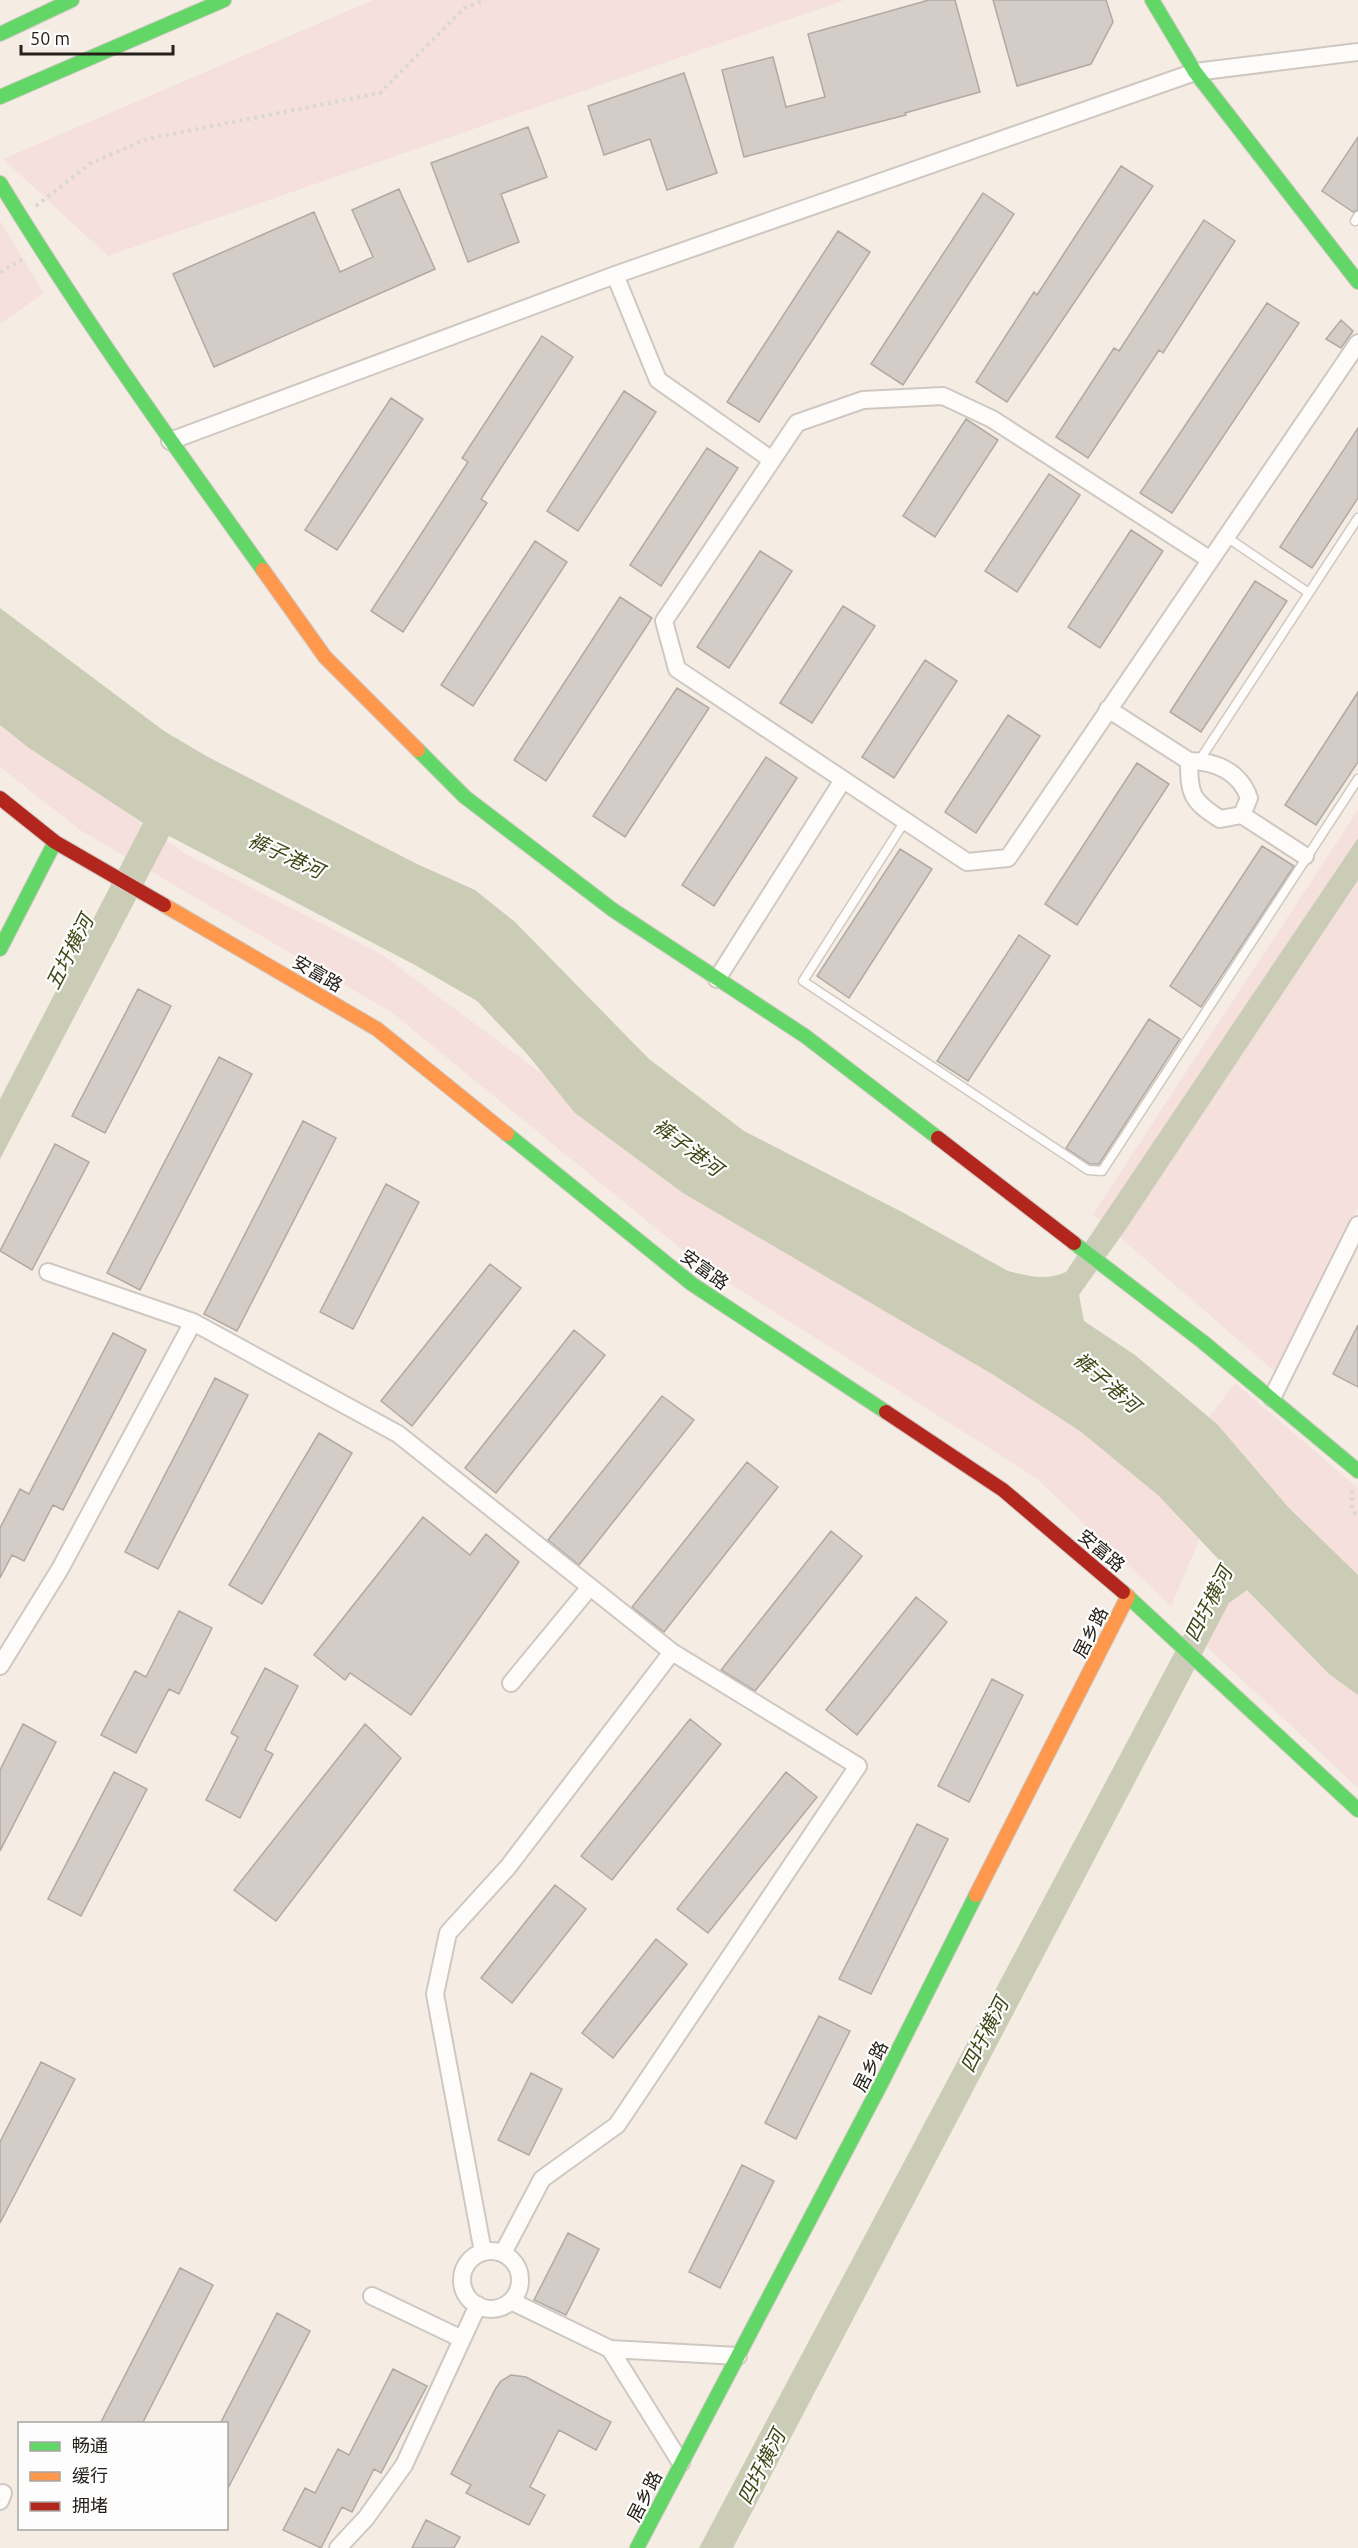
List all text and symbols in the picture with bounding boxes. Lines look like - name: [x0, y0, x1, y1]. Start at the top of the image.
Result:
- scale bar: [21, 18, 172, 56]
- text: 50 m: [30, 28, 70, 48]
- water label: 裤子港河: [245, 828, 331, 884]
- water label: 五圩横河: [41, 908, 99, 993]
- street label: 安富路: [290, 951, 346, 995]
- water label: 裤子港河: [649, 1114, 730, 1183]
- street label: 安富路: [677, 1245, 733, 1293]
- water label: 裤子港河: [1069, 1347, 1148, 1420]
- street label: 安富路: [1075, 1525, 1129, 1575]
- water label: 四圩横河: [1180, 1560, 1238, 1645]
- street label: 居乡路: [1069, 1603, 1111, 1661]
- water label: 四圩横河: [956, 1991, 1014, 2076]
- street label: 居乡路: [849, 2037, 891, 2095]
- legend: [18, 2422, 228, 2530]
- water label: 四圩横河: [733, 2423, 791, 2508]
- text: 畅通: [72, 2435, 108, 2455]
- text: 缓行: [72, 2465, 108, 2485]
- street label: 居乡路: [623, 2467, 665, 2525]
- text: 拥堵: [72, 2495, 108, 2515]

